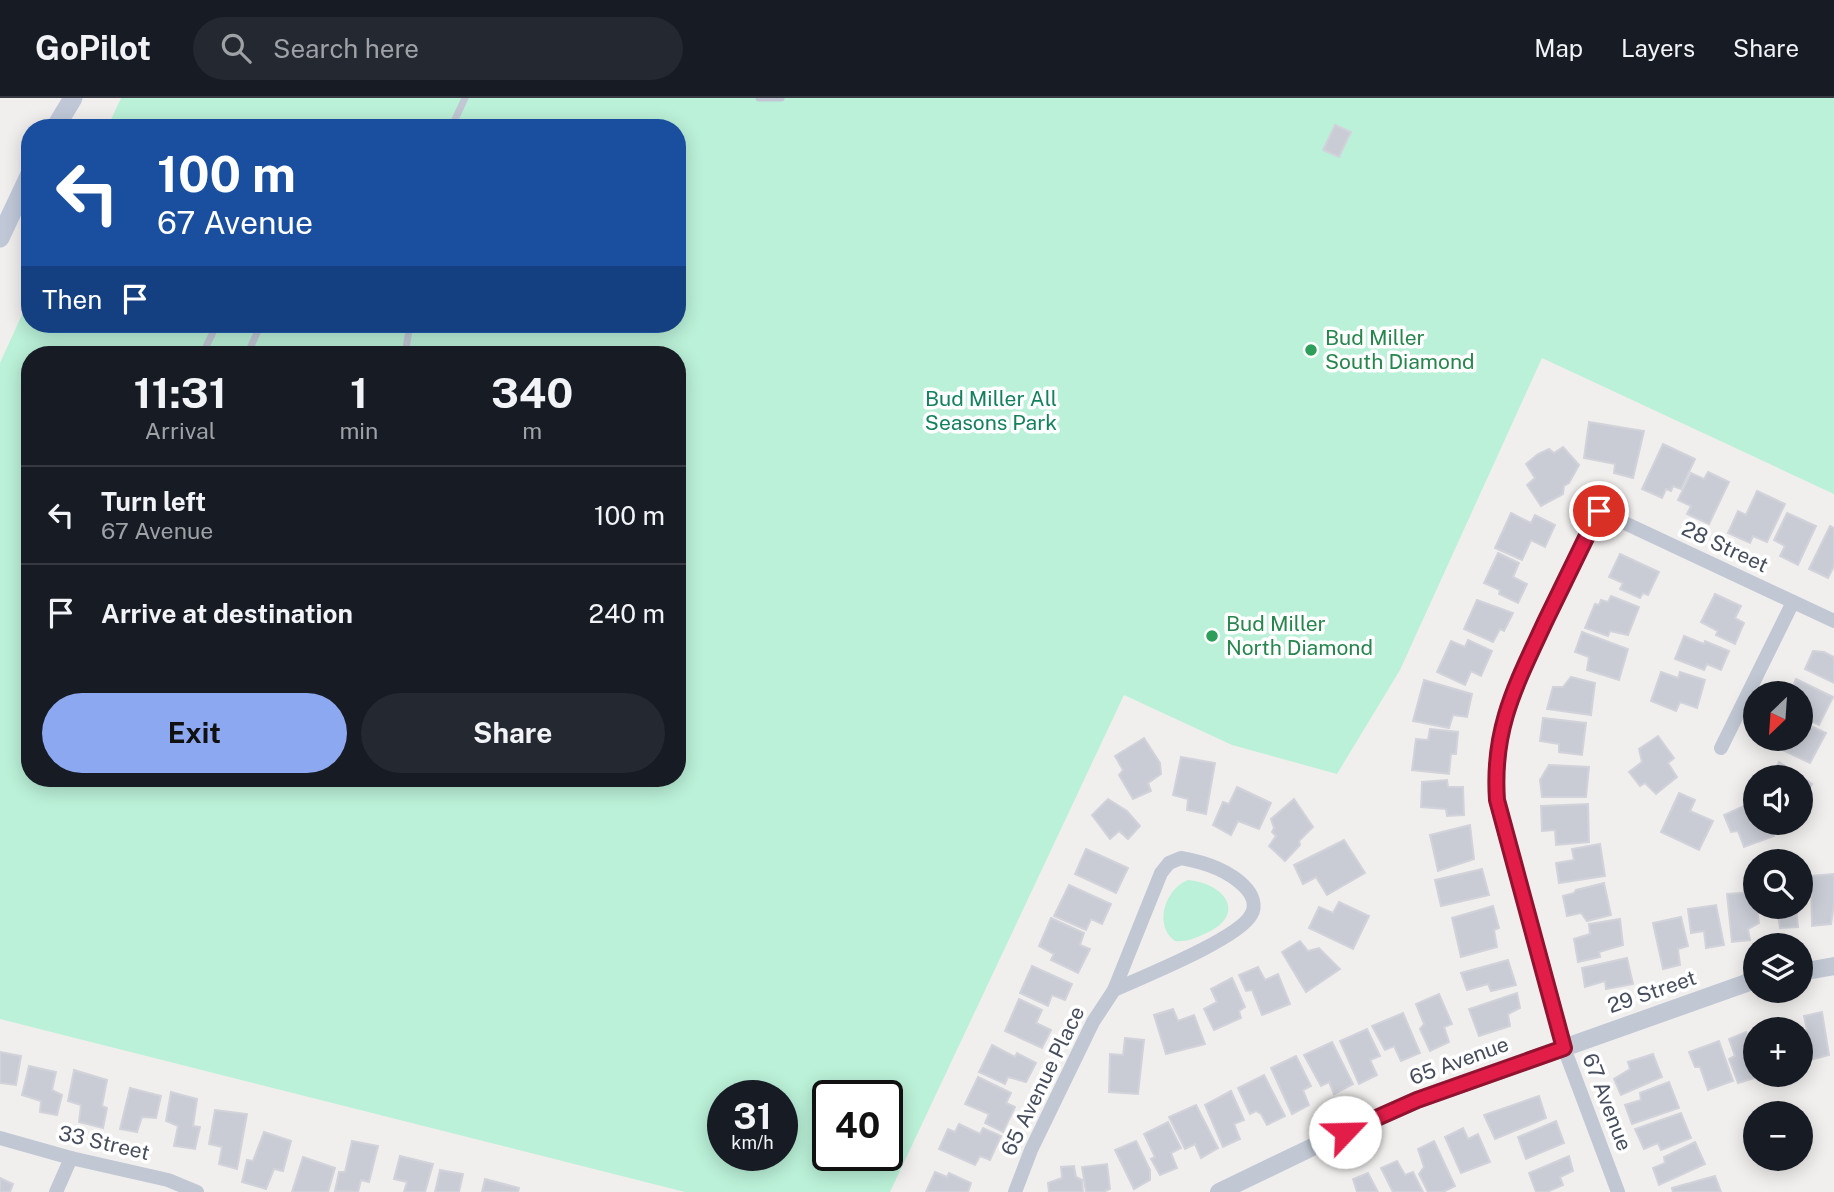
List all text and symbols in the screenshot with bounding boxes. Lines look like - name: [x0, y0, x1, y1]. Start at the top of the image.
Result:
- search box: [193, 17, 683, 80]
- text: GoPilot: [35, 29, 151, 67]
- icon: search: [217, 29, 255, 67]
- text: Search here: [273, 33, 419, 64]
- text: Map: [1534, 34, 1583, 62]
- text: Layers: [1621, 34, 1695, 62]
- text: Share: [1733, 34, 1799, 62]
- text: 100 m: [157, 145, 296, 203]
- icon: left: [42, 147, 133, 238]
- text: 67 Avenue: [157, 204, 313, 241]
- icon: arrive: [116, 280, 154, 318]
- text: Then: [42, 284, 102, 315]
- place label: Bud Miller South Diamond: [1325, 325, 1475, 374]
- marker: Bud Miller South Diamond: [1303, 342, 1319, 358]
- text: 11:31: [134, 368, 227, 417]
- text: 1: [350, 368, 368, 417]
- text: 340: [491, 368, 573, 417]
- park label: Bud Miller All Seasons Park: [925, 386, 1057, 435]
- text: Arrival: [145, 417, 216, 444]
- text: min: [339, 417, 378, 444]
- text: m: [522, 417, 542, 444]
- pin: [1569, 481, 1629, 541]
- text: Turn left: [101, 486, 206, 517]
- icon: arrive: [1580, 492, 1618, 530]
- icon: left: [42, 496, 80, 534]
- text: 100 m: [594, 500, 665, 531]
- street label: 28 Street: [1678, 516, 1772, 577]
- text: 67 Avenue: [101, 517, 213, 544]
- icon: arrive: [42, 594, 80, 632]
- text: Arrive at destination: [101, 598, 353, 629]
- text: 240 m: [588, 598, 665, 629]
- place label: Bud Miller North Diamond: [1226, 611, 1373, 660]
- marker: Bud Miller North Diamond: [1204, 628, 1220, 644]
- north arrow: [1743, 681, 1813, 751]
- map controls: [1743, 681, 1813, 1171]
- button: Exit: [42, 693, 347, 773]
- button: Share: [361, 693, 665, 773]
- button: sound: [1743, 765, 1813, 835]
- button: search: [1743, 849, 1813, 919]
- button: layers: [1743, 933, 1813, 1003]
- street label: 29 Street: [1604, 965, 1699, 1018]
- street label: 65 Avenue Place: [996, 1002, 1090, 1160]
- button: +: [1743, 1017, 1813, 1087]
- street label: 65 Avenue: [1406, 1031, 1512, 1090]
- street label: 67 Avenue: [1577, 1049, 1638, 1154]
- speed limit sign: 40: [812, 1080, 903, 1171]
- position arrow: [1308, 1095, 1382, 1169]
- text: 31: [733, 1096, 772, 1137]
- button: −: [1743, 1101, 1813, 1171]
- street label: 33 Street: [56, 1120, 152, 1165]
- text: km/h: [731, 1132, 774, 1153]

